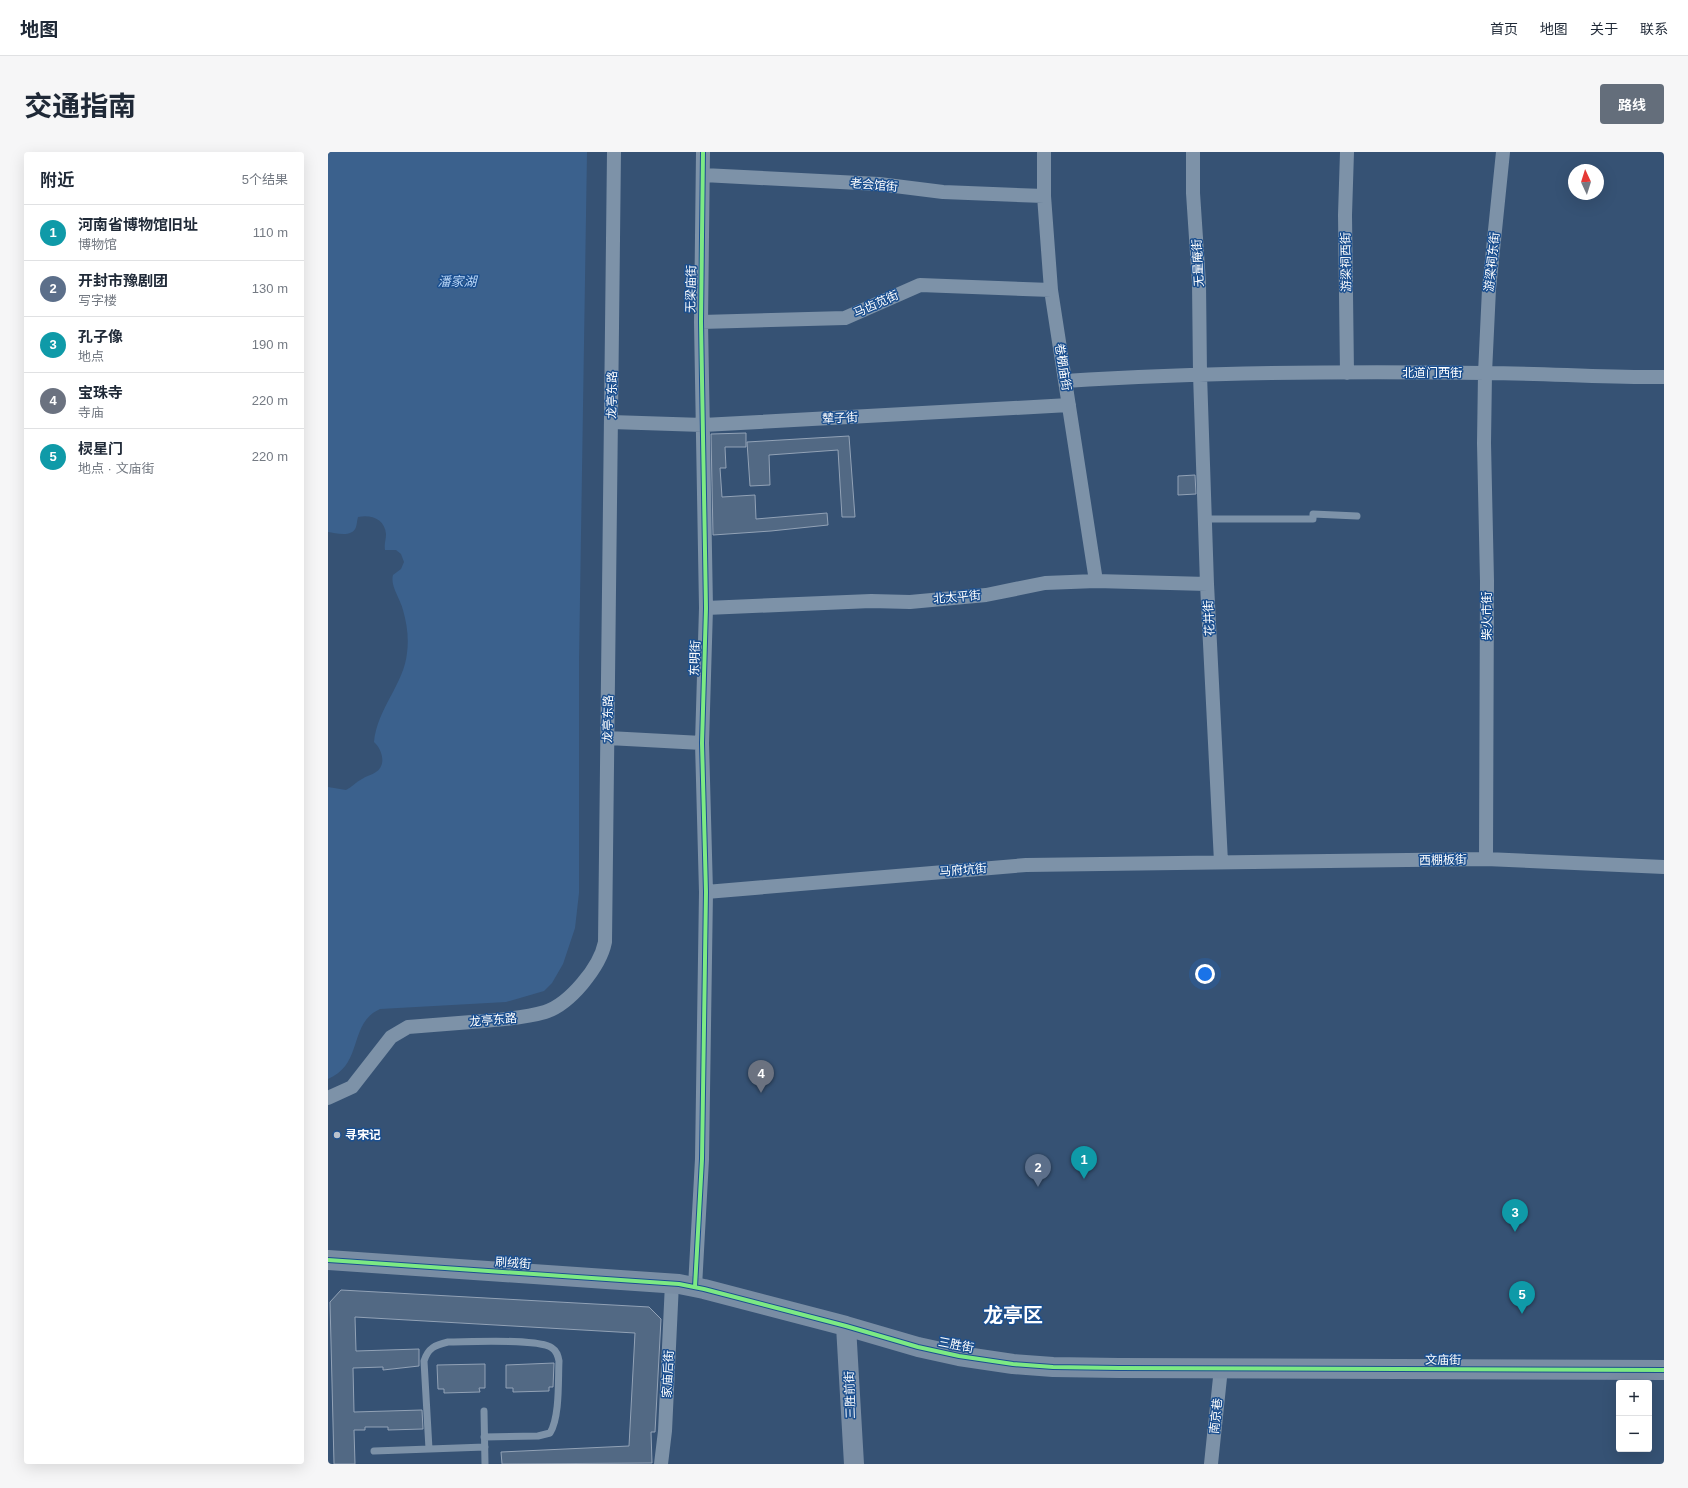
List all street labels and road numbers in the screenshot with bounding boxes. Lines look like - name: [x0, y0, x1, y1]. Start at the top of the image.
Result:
- street label: 老会馆街: [849, 176, 899, 194]
- street label: 游梁祠东街: [1482, 231, 1502, 293]
- street label: 游梁祠西街: [1338, 232, 1354, 292]
- street label: 无量庵街: [1190, 239, 1206, 287]
- street label: 无梁庙街: [684, 265, 698, 313]
- street label: 马齿苋街: [851, 288, 901, 320]
- street label: 卷棚庙街: [1052, 342, 1074, 392]
- street label: 北道门西街: [1402, 366, 1462, 380]
- street label: 龙亭东路: [605, 371, 619, 419]
- street label: 辇子街: [822, 410, 858, 426]
- street label: 北太平街: [932, 588, 982, 606]
- street label: 柴火市街: [1480, 592, 1494, 640]
- street label: 花井街: [1201, 600, 1217, 636]
- street label: 东明街: [687, 640, 703, 676]
- street label: 龙亭东路: [601, 695, 615, 743]
- street label: 西棚板街: [1419, 853, 1467, 867]
- street label: 马府坑街: [938, 861, 988, 879]
- street label: 龙亭东路: [468, 1011, 518, 1029]
- street label: 刷绒街: [495, 1255, 531, 1271]
- street label: 三胜街: [937, 1335, 975, 1355]
- street label: 家庙后街: [660, 1350, 676, 1398]
- street label: 文庙街: [1425, 1353, 1461, 1367]
- street label: 三胜前街: [842, 1371, 858, 1419]
- street label: 南京巷: [1207, 1397, 1225, 1435]

